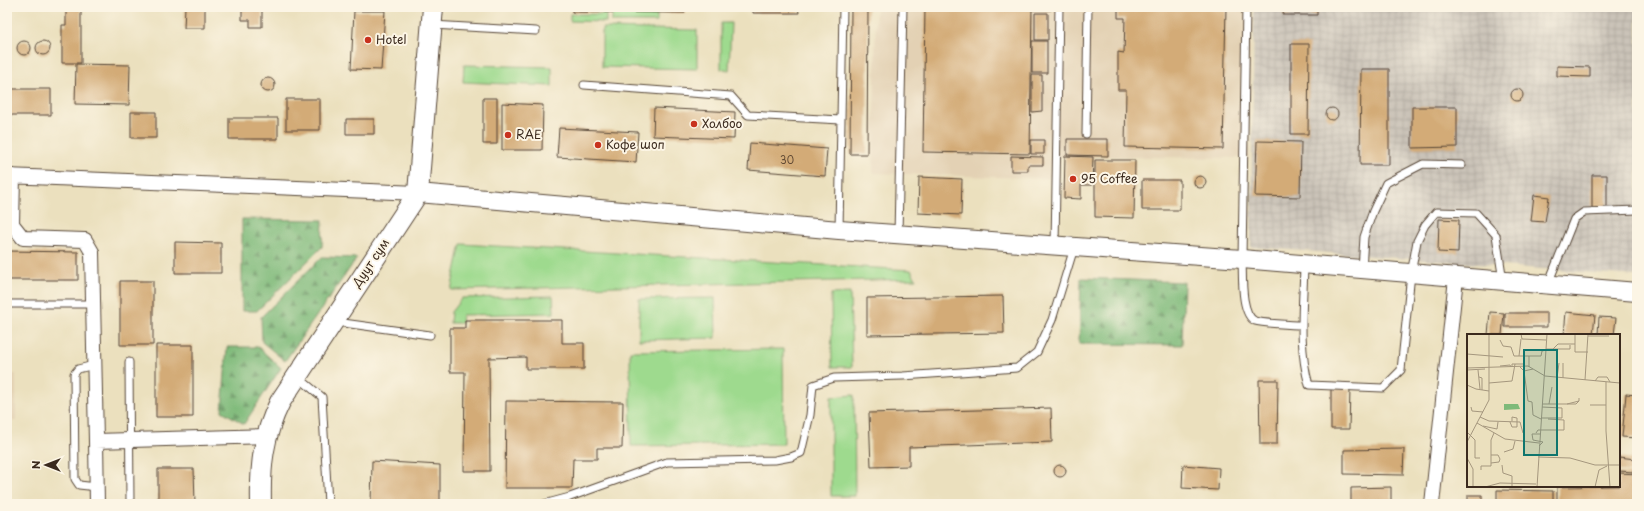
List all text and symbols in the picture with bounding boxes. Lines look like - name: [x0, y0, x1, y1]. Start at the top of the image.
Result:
- place label: Hotel: [376, 30, 407, 48]
- marker: Hotel: [363, 35, 373, 45]
- place label: Холбоо: [702, 114, 743, 132]
- marker: Холбоо: [689, 119, 699, 129]
- place label: RAE: [516, 125, 542, 143]
- marker: RAE: [503, 130, 513, 140]
- place label: Кофе шоп: [606, 135, 665, 153]
- marker: Кофе шоп: [593, 140, 603, 150]
- house number: 30: [780, 152, 794, 167]
- place label: 95 Coffee: [1081, 169, 1138, 187]
- marker: 95 Coffee: [1068, 174, 1078, 184]
- street label: Дуут сум: [347, 234, 393, 291]
- inset map: [1467, 334, 1620, 487]
- north arrow: [26, 445, 66, 485]
- text: N: [27, 460, 44, 469]

